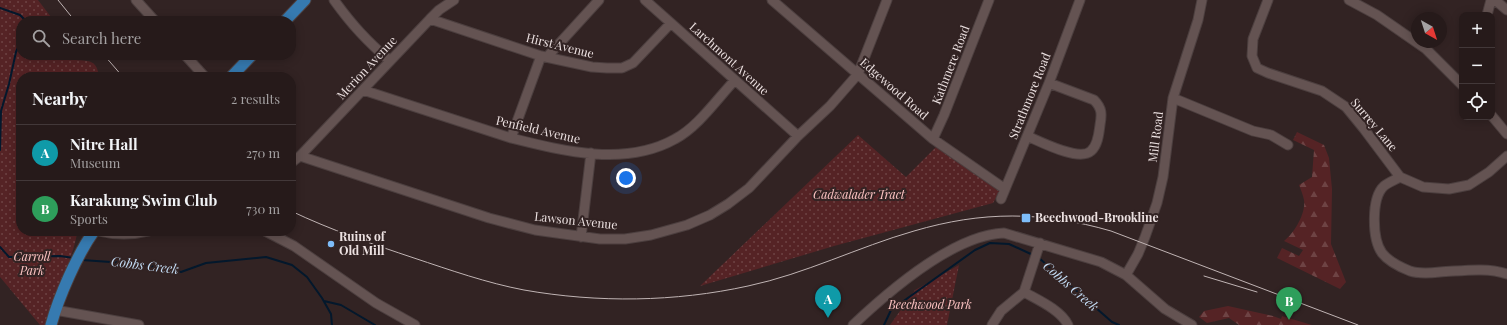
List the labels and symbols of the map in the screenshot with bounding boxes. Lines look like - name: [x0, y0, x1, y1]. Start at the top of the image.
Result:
- north arrow: [1411, 12, 1447, 48]
- street label: Larchmont Avenue: [687, 18, 773, 98]
- street label: Kathmere Road: [928, 23, 972, 106]
- street label: Hirst Avenue: [525, 29, 596, 61]
- street label: Merion Avenue: [333, 32, 400, 102]
- street label: Strathmore Road: [1004, 50, 1054, 141]
- street label: Edgewood Road: [857, 54, 932, 123]
- street label: Surrey Lane: [1348, 94, 1402, 154]
- street label: Mill Road: [1144, 111, 1166, 163]
- street label: Penfield Avenue: [494, 112, 582, 147]
- your location: [616, 168, 636, 188]
- park label: Cadwalader Tract: [813, 186, 906, 202]
- street label: Lawson Avenue: [534, 208, 618, 232]
- place label: Beechwood-Brookline: [1035, 209, 1158, 225]
- marker: Beechwood-Brookline: [1020, 212, 1032, 224]
- place label: Ruins of Old Mill: [339, 228, 387, 258]
- marker: Ruins of Old Mill: [326, 239, 336, 249]
- park label: Carroll Park: [14, 248, 51, 278]
- water label: Cobbs Creek: [110, 252, 180, 277]
- water label: Cobbs Creek: [1040, 257, 1103, 315]
- pin: A: [815, 285, 841, 318]
- pin: B: [1276, 287, 1302, 320]
- park label: Beechwood Park: [887, 296, 972, 312]

